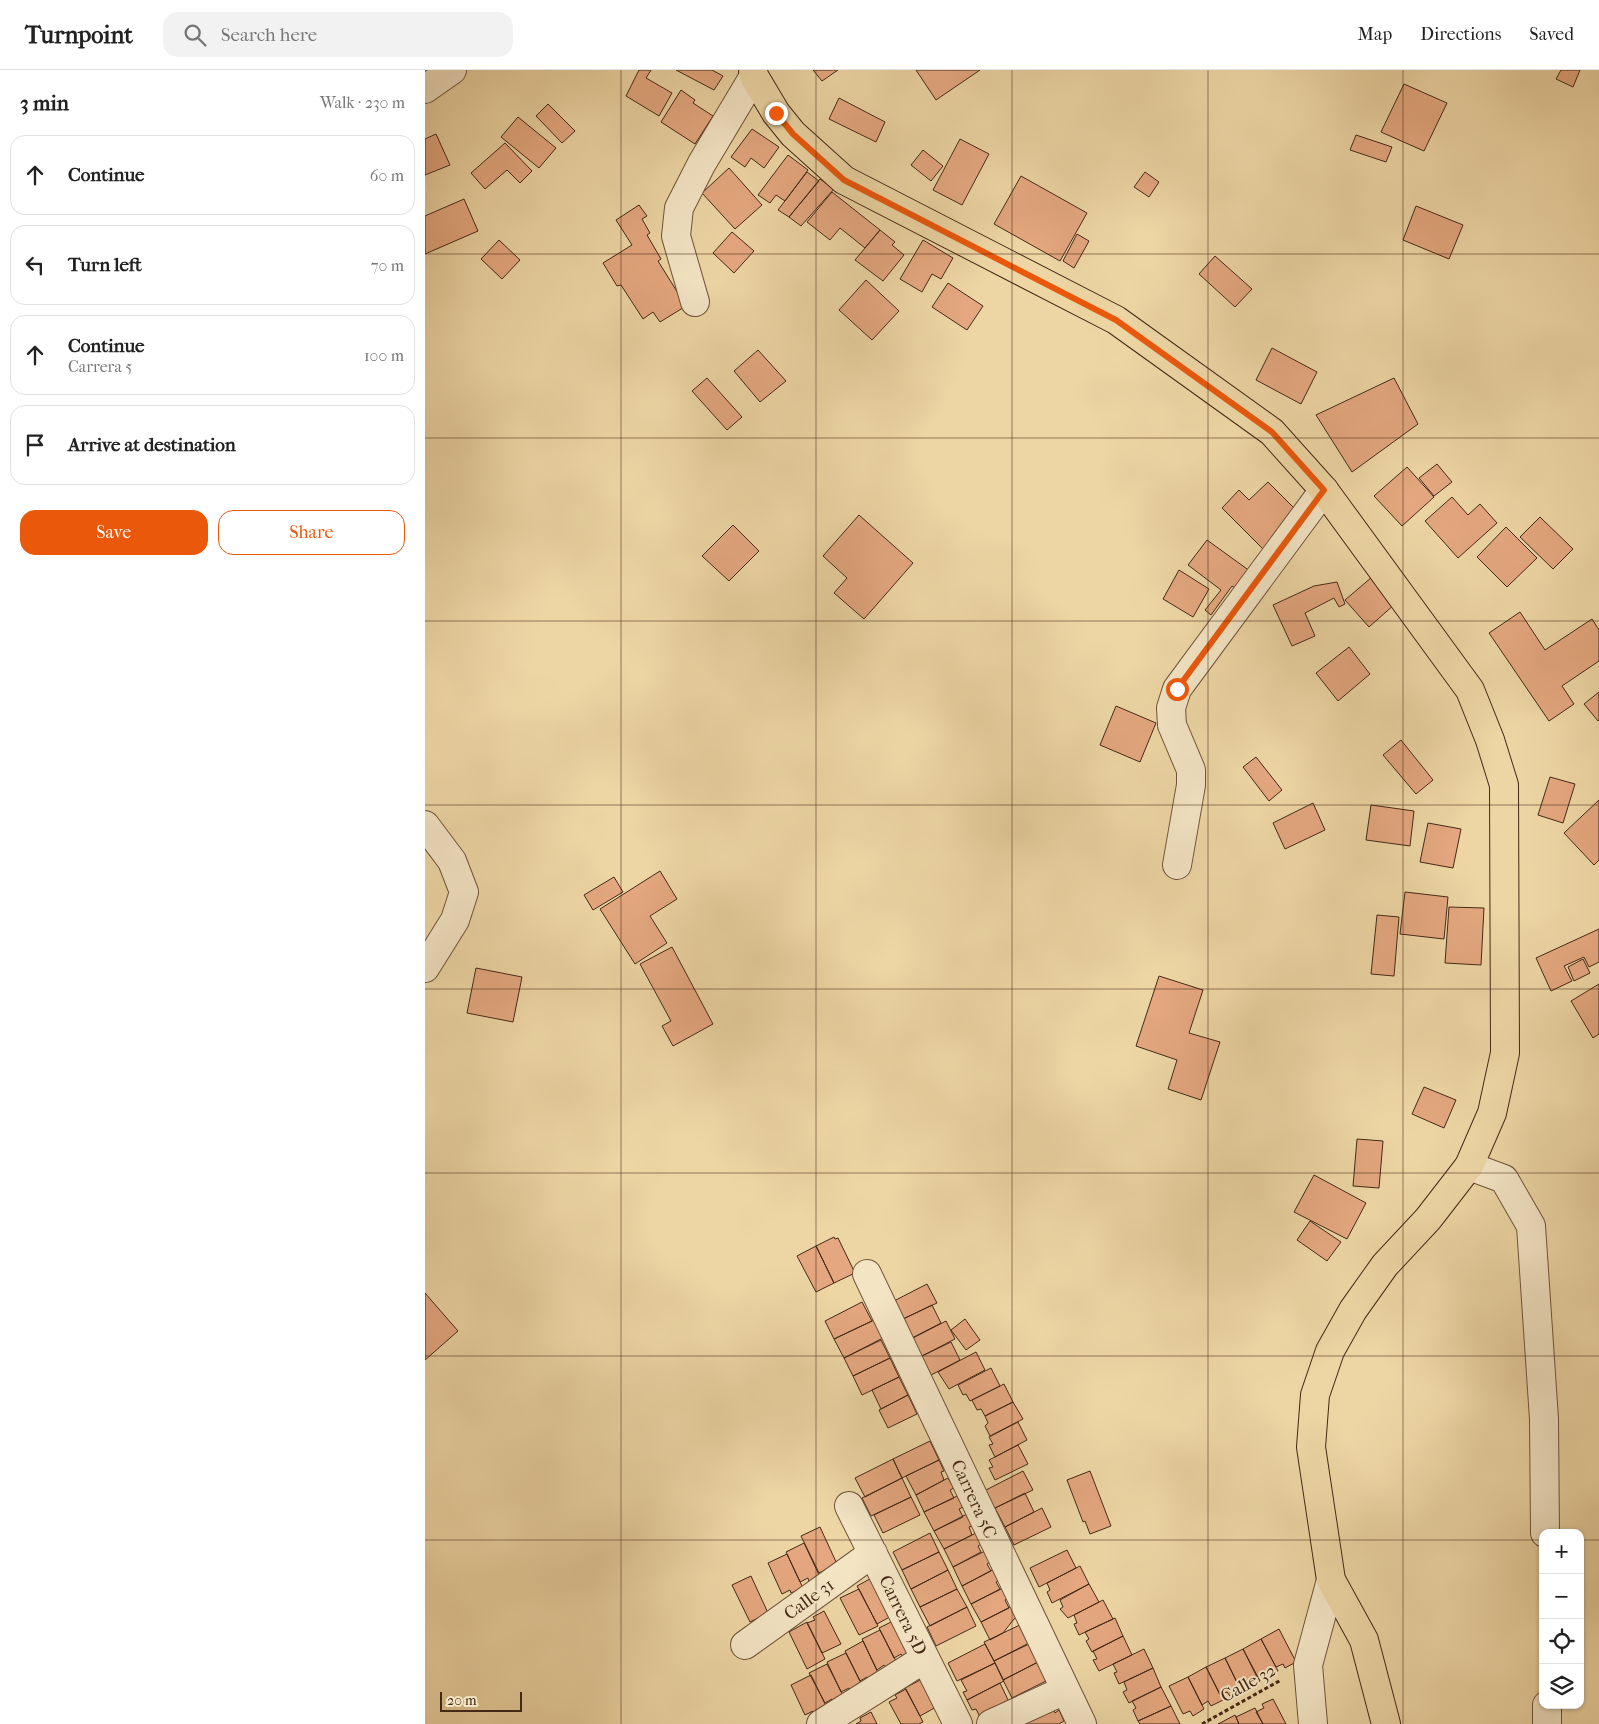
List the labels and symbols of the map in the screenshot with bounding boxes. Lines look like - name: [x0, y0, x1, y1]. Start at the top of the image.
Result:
- route end: [765, 102, 788, 125]
- route start: [1166, 678, 1189, 701]
- street label: Carrera 5C: [946, 1457, 1001, 1542]
- street label: Carrera 5D: [874, 1572, 931, 1658]
- street label: Calle 31: [780, 1574, 838, 1625]
- street label: Calle 32: [1217, 1660, 1279, 1707]
- scale bar: [440, 1689, 523, 1712]

